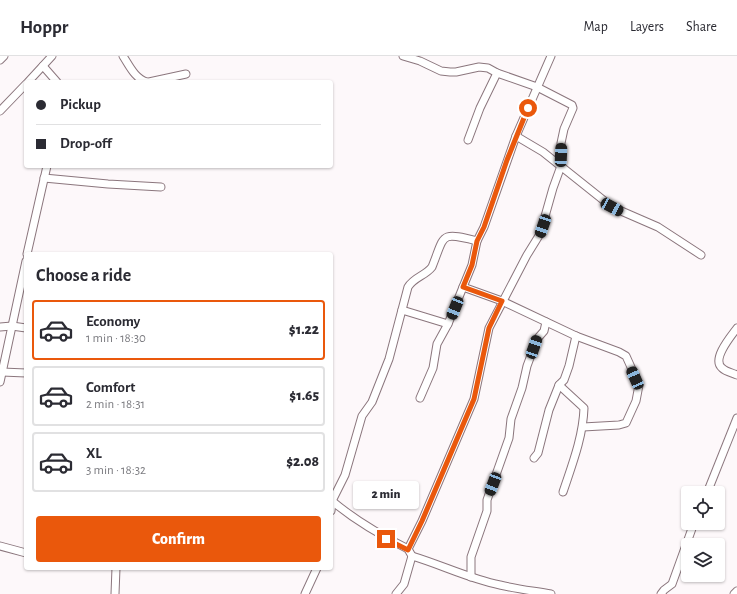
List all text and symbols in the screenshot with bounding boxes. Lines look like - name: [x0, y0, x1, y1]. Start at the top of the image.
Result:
- text: Hoppr: [20, 18, 68, 37]
- text: Map: [583, 20, 608, 34]
- text: Layers: [630, 20, 664, 34]
- text: Share: [686, 20, 717, 34]
- text: Pickup: [60, 97, 101, 112]
- route start: [519, 99, 537, 117]
- text: Drop-off: [60, 136, 112, 151]
- car: [555, 143, 567, 167]
- car: [599, 196, 625, 218]
- car: [533, 213, 553, 239]
- text: Choose a ride: [36, 267, 131, 285]
- car: [445, 295, 465, 321]
- icon: car: [38, 312, 74, 348]
- text: Economy: [86, 314, 140, 329]
- text: $1.22: [289, 322, 319, 337]
- text: 1 min · 18:30: [86, 332, 146, 345]
- car: [524, 334, 544, 360]
- car: [625, 365, 645, 391]
- icon: car: [38, 378, 74, 414]
- text: Comfort: [86, 380, 135, 395]
- text: $1.65: [289, 388, 319, 403]
- text: 2 min · 18:31: [86, 398, 145, 411]
- icon: car: [38, 444, 74, 480]
- text: XL: [86, 446, 102, 461]
- text: $2.08: [286, 454, 319, 469]
- text: 3 min · 18:32: [86, 464, 146, 477]
- car: [483, 471, 503, 497]
- callout: 2 min: [353, 481, 419, 509]
- map controls: [681, 486, 725, 582]
- button: locate: [681, 486, 725, 530]
- text: 2 min: [371, 488, 401, 501]
- button: Confirm: [36, 516, 321, 562]
- route end: [377, 530, 395, 548]
- button: layers: [681, 538, 725, 582]

